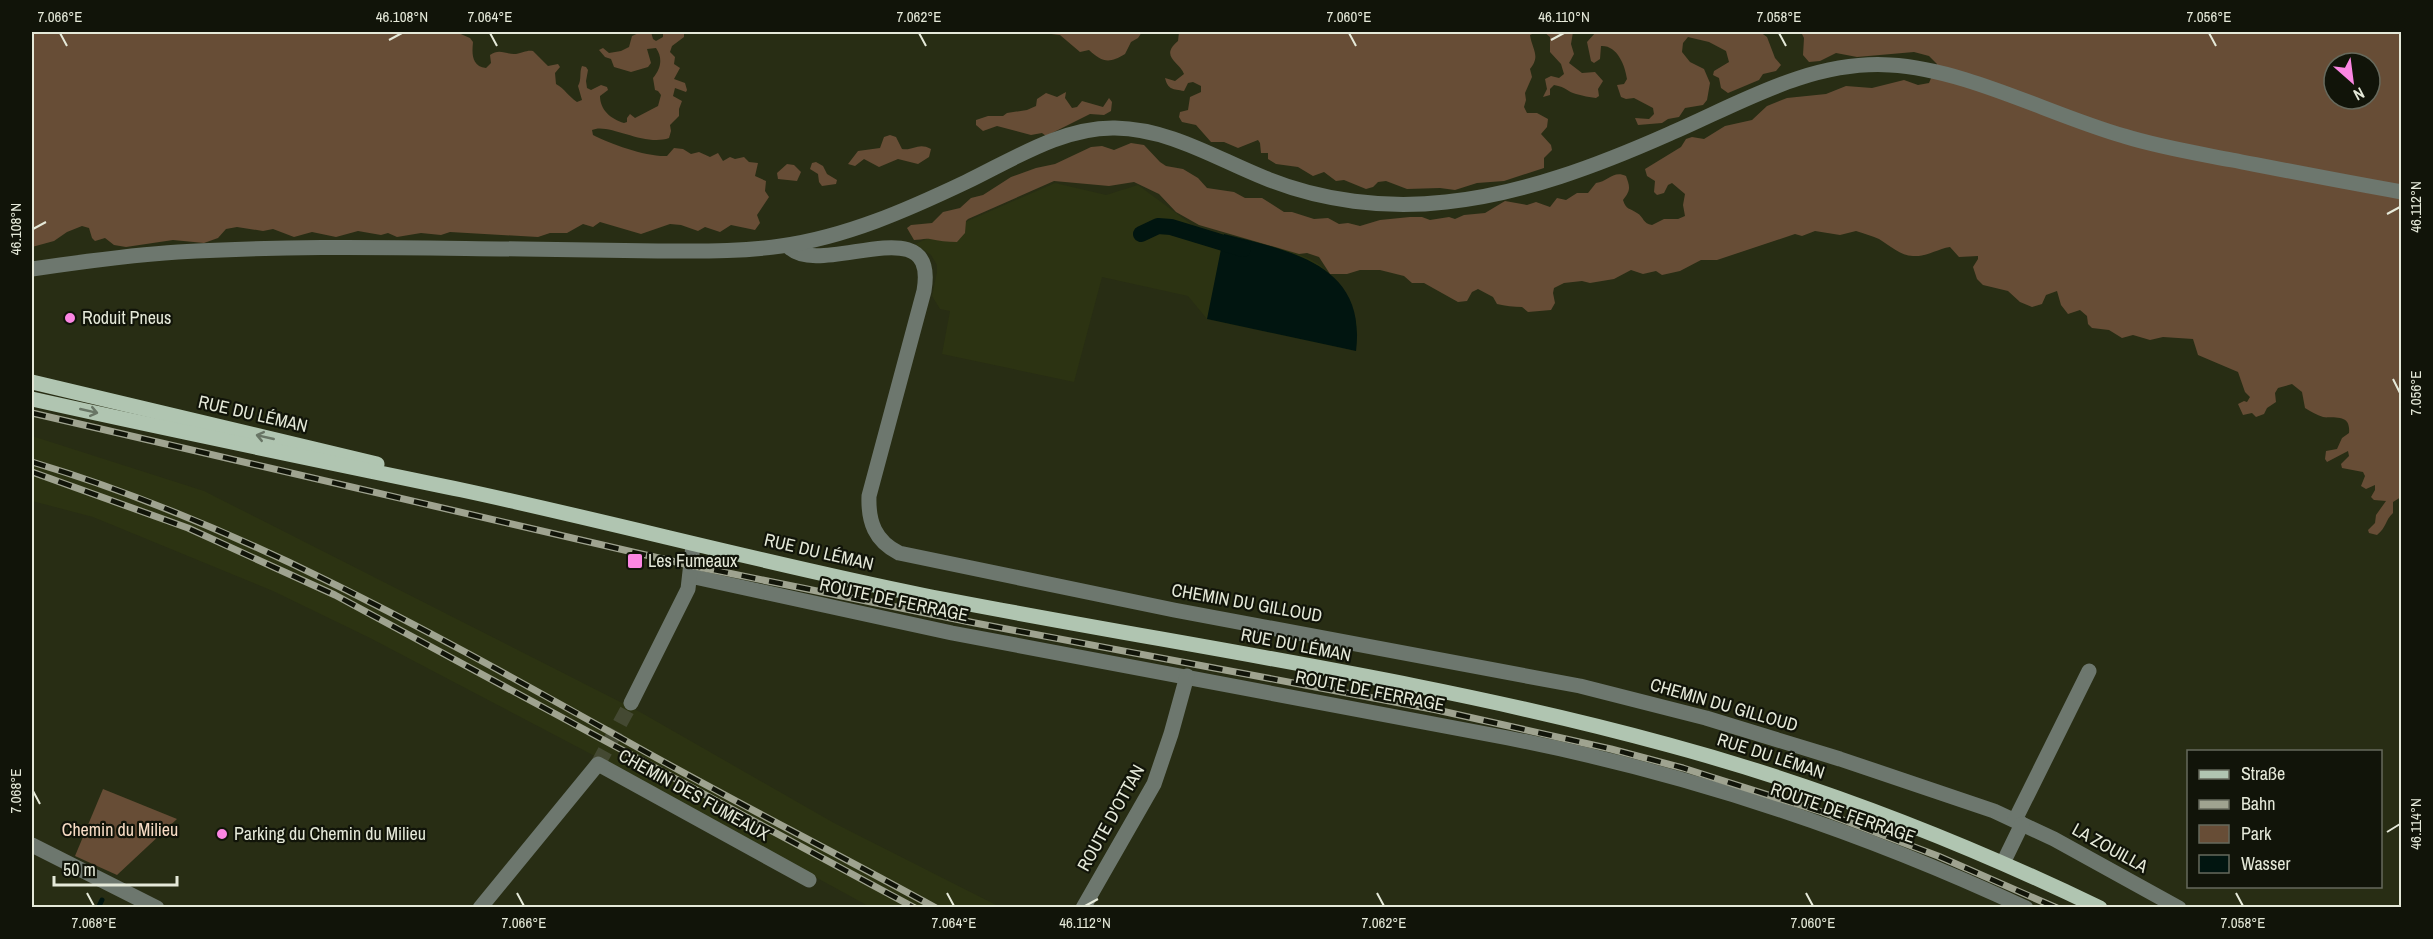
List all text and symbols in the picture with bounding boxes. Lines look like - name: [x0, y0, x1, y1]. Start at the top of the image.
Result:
- text: 7.066°E: [38, 6, 83, 27]
- text: 46.108°N: [376, 6, 428, 27]
- text: 7.064°E: [468, 6, 513, 27]
- text: 7.062°E: [897, 6, 942, 27]
- text: 7.060°E: [1327, 6, 1372, 27]
- text: 46.110°N: [1538, 6, 1590, 27]
- text: 7.058°E: [1757, 6, 1802, 27]
- text: 7.056°E: [2187, 6, 2232, 27]
- north arrow: [2322, 51, 2382, 111]
- text: N: [2350, 82, 2368, 106]
- text: 46.112°N: [2405, 181, 2426, 233]
- text: 46.108°N: [5, 203, 26, 255]
- place label: Roduit Pneus: [82, 305, 171, 330]
- marker: Roduit Pneus: [63, 311, 77, 325]
- text: 7.056°E: [2405, 371, 2426, 416]
- street label: RUE DU LÉMAN: [196, 389, 310, 438]
- one-way arrow: [79, 405, 98, 417]
- one-way arrow: [256, 431, 275, 442]
- street label: RUE DU LÉMAN: [762, 527, 876, 576]
- place label: Les Fumeaux: [648, 548, 738, 573]
- marker: Les Fumeaux: [626, 552, 644, 570]
- street label: ROUTE DE FERRAGE: [817, 572, 971, 628]
- street label: CHEMIN DU GILLOUD: [1170, 577, 1324, 628]
- street label: RUE DU LÉMAN: [1239, 622, 1353, 667]
- street label: ROUTE DE FERRAGE: [1293, 664, 1447, 717]
- street label: CHEMIN DU GILLOUD: [1647, 671, 1801, 738]
- street label: RUE DU LÉMAN: [1714, 726, 1828, 785]
- street label: CHEMIN DES FUMEAUX: [614, 743, 774, 847]
- legend: [2187, 750, 2382, 888]
- street label: ROUTE D'OTTAN: [1071, 760, 1150, 876]
- text: Straße: [2241, 761, 2285, 786]
- text: 7.068°E: [5, 769, 26, 814]
- street label: ROUTE DE FERRAGE: [1767, 776, 1919, 849]
- text: Bahn: [2241, 791, 2275, 816]
- text: 46.114°N: [2405, 798, 2426, 850]
- park label: Chemin du Milieu: [62, 817, 178, 842]
- street label: LA ZOUILLA: [2068, 817, 2153, 879]
- place label: Parking du Chemin du Milieu: [234, 821, 426, 846]
- text: Park: [2241, 821, 2272, 846]
- marker: Parking du Chemin du Milieu: [215, 827, 229, 841]
- scale bar: [54, 849, 177, 887]
- text: Wasser: [2241, 851, 2291, 876]
- text: 50 m: [63, 857, 96, 882]
- text: 7.068°E: [72, 912, 117, 933]
- text: 7.066°E: [502, 912, 547, 933]
- text: 7.064°E: [932, 912, 977, 933]
- text: 46.112°N: [1059, 912, 1111, 933]
- text: 7.062°E: [1362, 912, 1407, 933]
- text: 7.060°E: [1791, 912, 1836, 933]
- text: 7.058°E: [2221, 912, 2266, 933]

